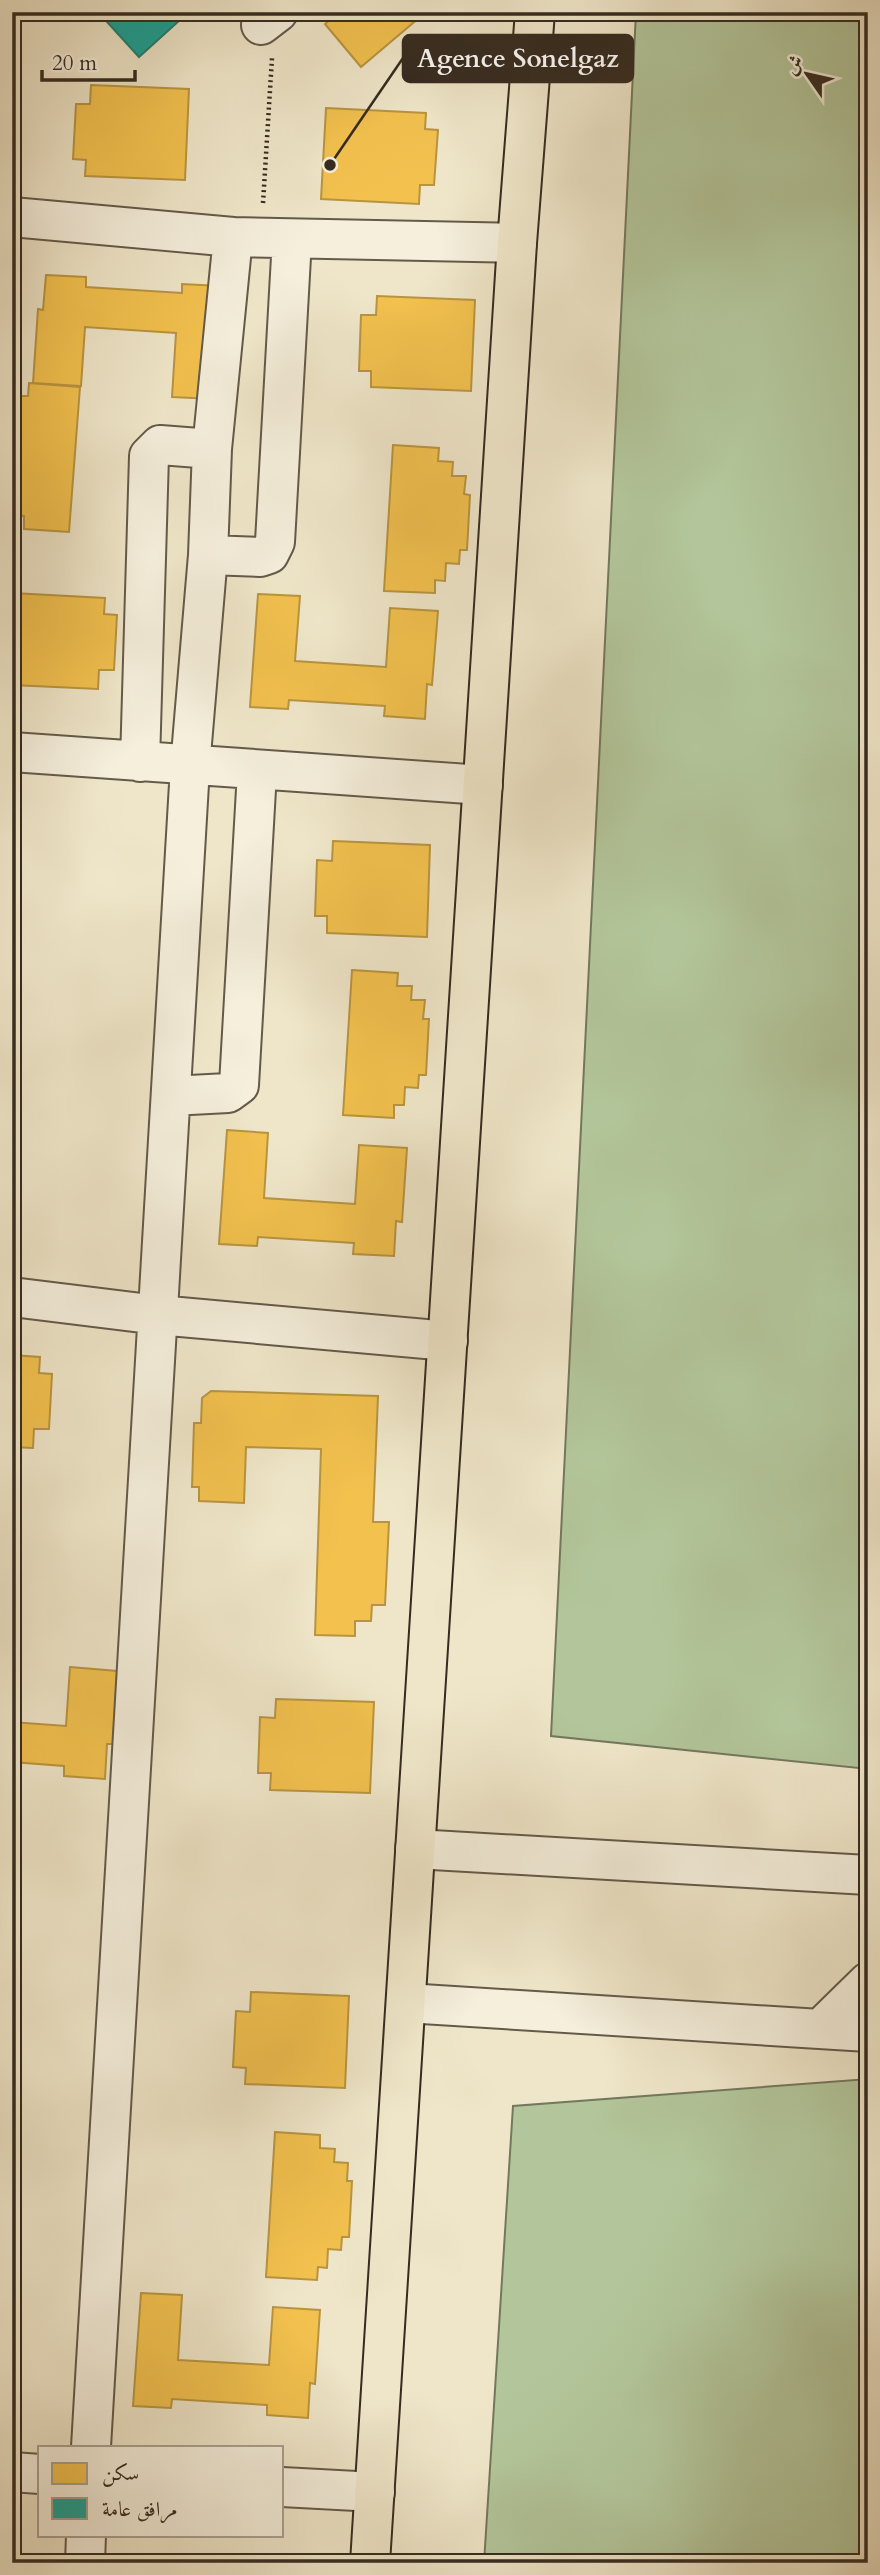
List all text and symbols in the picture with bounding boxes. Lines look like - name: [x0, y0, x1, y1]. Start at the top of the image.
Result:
- callout: Agence Sonelgaz: [403, 35, 633, 82]
- scale bar: [42, 38, 135, 82]
- north arrow: [772, 38, 842, 108]
- text: Agence Sonelgaz: [417, 41, 619, 76]
- text: 20 m: [52, 49, 97, 78]
- text: ش: [778, 50, 810, 80]
- legend: [38, 2446, 284, 2536]
- text: سكن: [102, 2459, 139, 2488]
- text: مرافق عامة: [102, 2495, 177, 2524]

